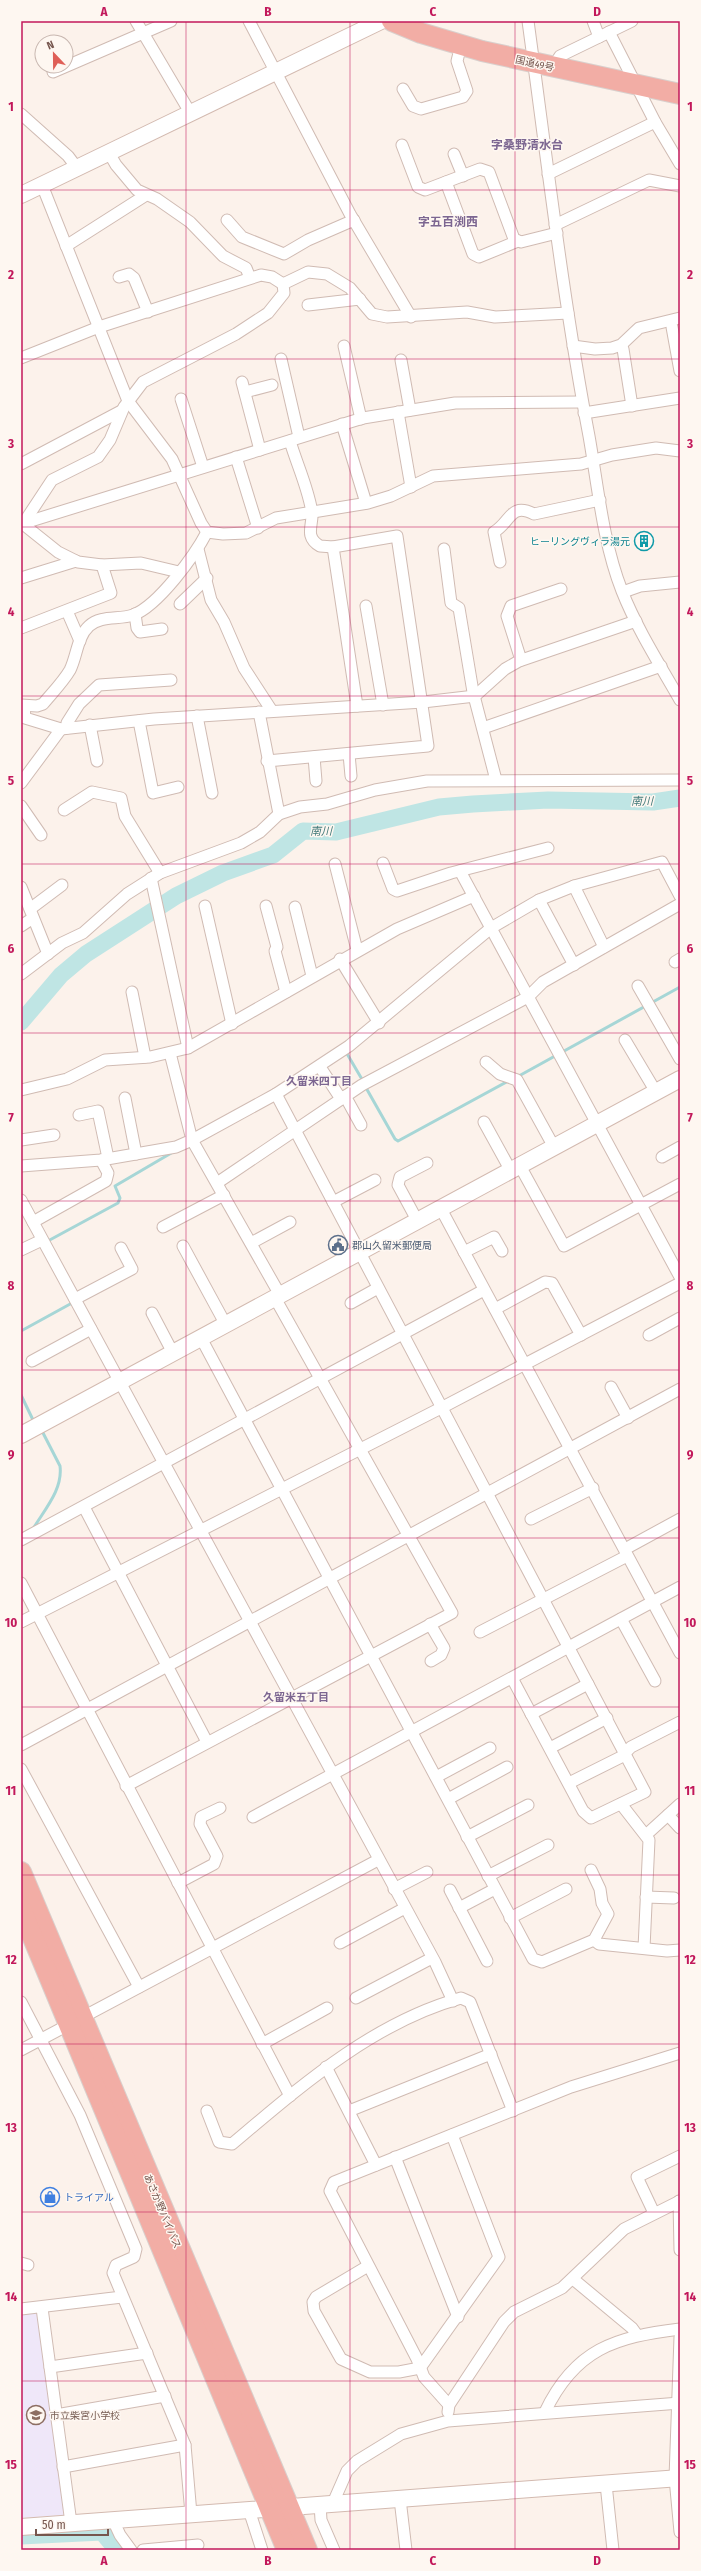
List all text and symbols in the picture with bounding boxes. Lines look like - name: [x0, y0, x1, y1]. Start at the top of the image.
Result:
- text: A: [99, 4, 108, 19]
- text: B: [264, 4, 272, 19]
- text: C: [430, 4, 437, 19]
- text: D: [593, 4, 601, 19]
- north arrow: [34, 34, 74, 74]
- text: N: [45, 38, 56, 52]
- street label: 国道49号: [514, 54, 555, 74]
- text: 1: [8, 99, 14, 114]
- text: 1: [687, 99, 693, 114]
- district label: 字桑野清水台: [491, 138, 563, 152]
- district label: 字五百渕西: [418, 215, 478, 229]
- text: 2: [7, 267, 14, 282]
- text: 2: [686, 267, 693, 282]
- text: 3: [7, 436, 14, 451]
- text: 3: [686, 436, 693, 451]
- building icon: ヒーリングヴィラ湯元: [633, 530, 655, 552]
- place label: ヒーリングヴィラ湯元: [530, 536, 630, 548]
- text: 4: [8, 604, 15, 619]
- text: 4: [687, 604, 694, 619]
- text: 5: [8, 773, 14, 788]
- text: 5: [687, 773, 693, 788]
- water label: 南川: [631, 795, 654, 808]
- water label: 南川: [310, 825, 333, 838]
- text: 6: [8, 941, 15, 956]
- text: 6: [687, 941, 694, 956]
- district label: 久留米四丁目: [286, 1075, 352, 1088]
- text: 7: [8, 1110, 14, 1125]
- text: 7: [687, 1110, 693, 1125]
- public building icon: 郡山久留米郵便局: [327, 1234, 349, 1256]
- place label: 郡山久留米郵便局: [352, 1240, 432, 1252]
- text: 8: [8, 1278, 15, 1293]
- text: 8: [687, 1278, 694, 1293]
- text: 9: [8, 1447, 15, 1462]
- text: 9: [687, 1447, 694, 1462]
- text: 10: [5, 1615, 17, 1630]
- text: 10: [684, 1615, 696, 1630]
- district label: 久留米五丁目: [263, 1691, 329, 1704]
- text: 11: [6, 1783, 16, 1798]
- text: 11: [685, 1783, 695, 1798]
- text: 12: [5, 1952, 17, 1967]
- text: 12: [684, 1952, 696, 1967]
- text: 13: [5, 2120, 17, 2135]
- text: 13: [684, 2120, 696, 2135]
- street label: あさか野バイパス: [141, 2172, 183, 2250]
- shop icon: トライアル: [39, 2186, 61, 2208]
- place label: トライアル: [64, 2192, 114, 2204]
- text: 14: [5, 2289, 17, 2304]
- text: 14: [684, 2289, 696, 2304]
- school or university icon: 市立柴宮小学校: [25, 2404, 47, 2426]
- place label: 市立柴宮小学校: [50, 2410, 120, 2422]
- text: 15: [5, 2457, 17, 2472]
- text: 15: [684, 2457, 696, 2472]
- scale bar: [36, 2511, 108, 2537]
- text: 50 m: [42, 2518, 66, 2532]
- text: A: [99, 2553, 108, 2568]
- text: B: [264, 2553, 272, 2568]
- text: C: [430, 2553, 437, 2568]
- text: D: [593, 2553, 601, 2568]

